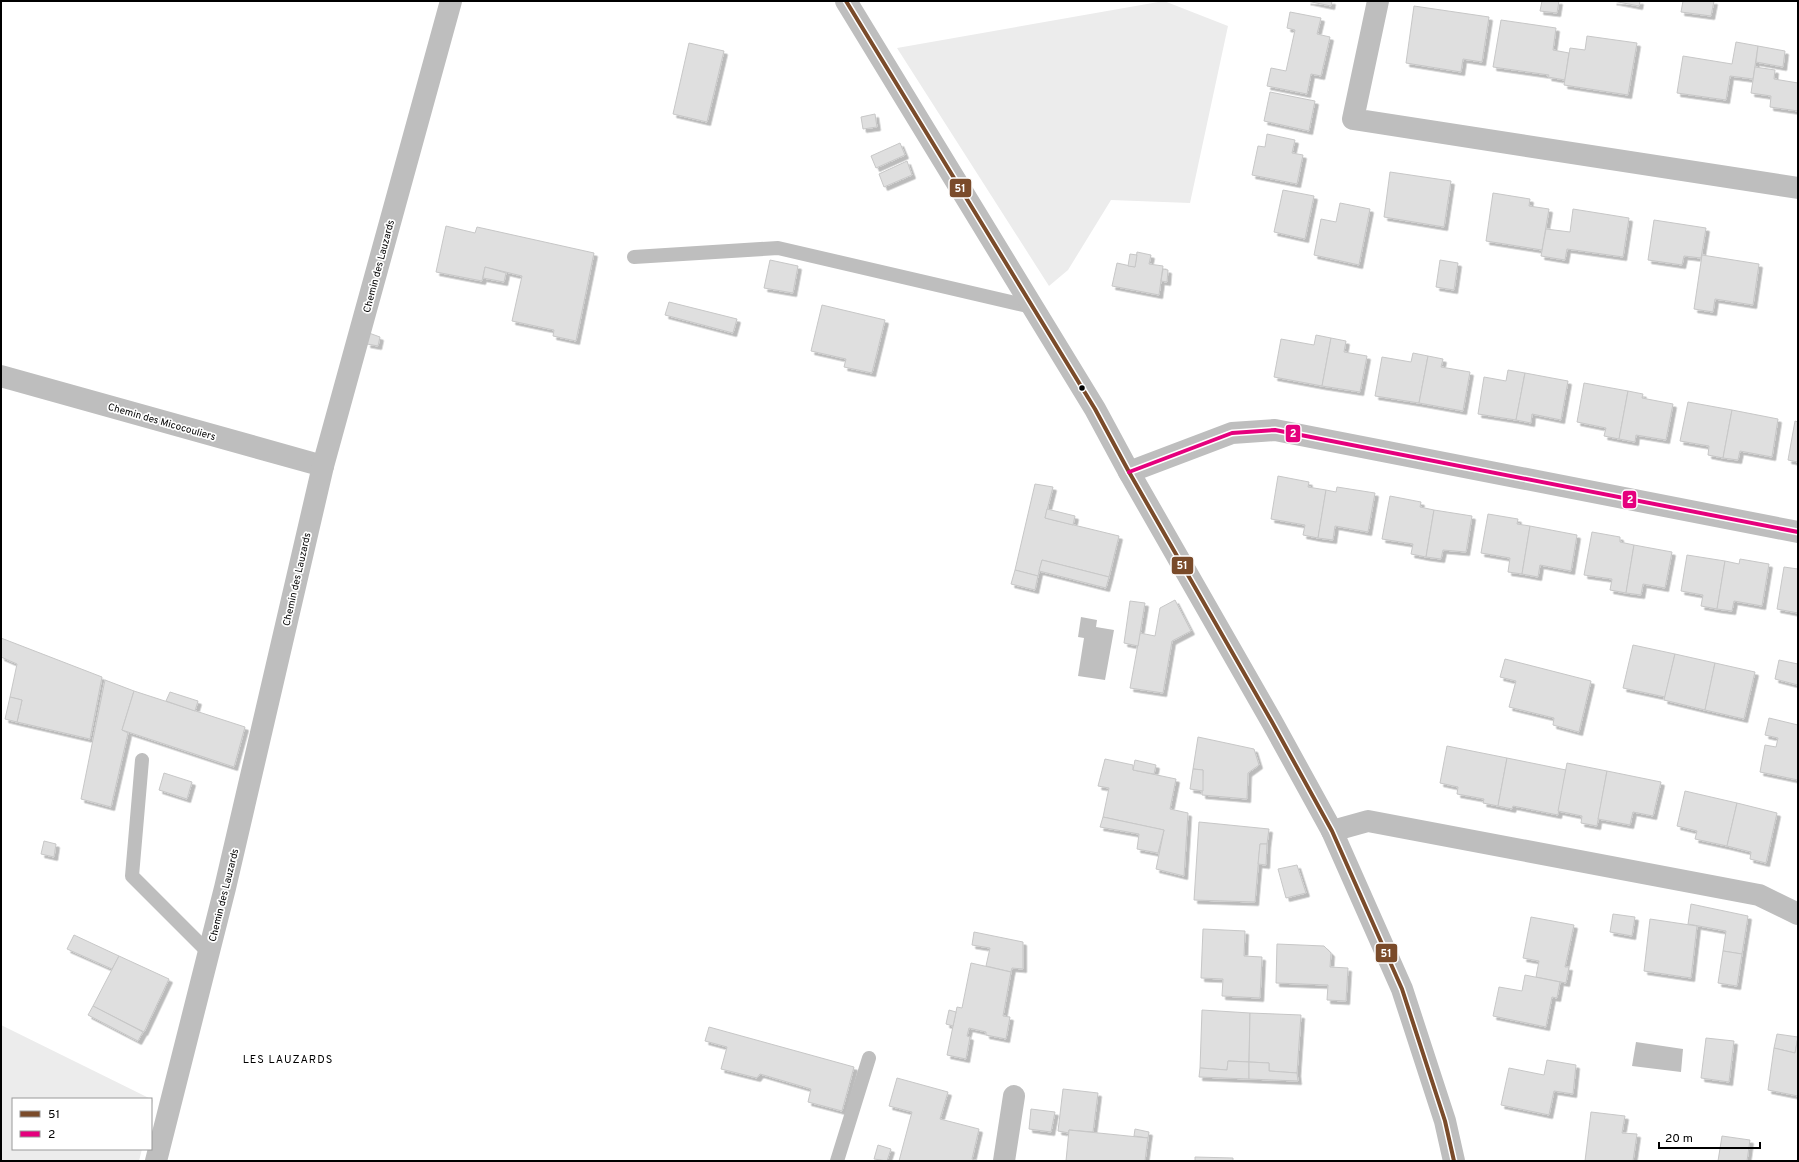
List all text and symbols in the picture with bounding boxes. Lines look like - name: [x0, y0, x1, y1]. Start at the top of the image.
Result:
- line badge: 51: [949, 178, 972, 198]
- text: 51: [954, 182, 966, 196]
- street label: Chemin des Lauzards: [361, 218, 398, 314]
- unlabelled marker: [1077, 383, 1087, 393]
- street label: Chemin des Micocouliers: [106, 401, 217, 444]
- line badge: 2: [1285, 424, 1301, 443]
- text: 2: [1290, 427, 1296, 441]
- line badge: 2: [1622, 490, 1637, 509]
- text: 2: [1627, 493, 1633, 507]
- street label: Chemin des Lauzards: [280, 531, 315, 627]
- line badge: 51: [1171, 556, 1194, 575]
- text: 51: [1176, 559, 1188, 573]
- street label: Chemin des Lauzards: [207, 847, 242, 943]
- line badge: 51: [1375, 943, 1398, 963]
- text: 51: [1380, 947, 1392, 961]
- district label: LES LAUZARDS: [243, 1053, 333, 1067]
- legend: [12, 1098, 152, 1150]
- text: 51: [48, 1107, 60, 1123]
- scale bar: [1659, 1124, 1760, 1150]
- text: 2: [48, 1127, 55, 1143]
- text: 20 m: [1665, 1131, 1693, 1147]

